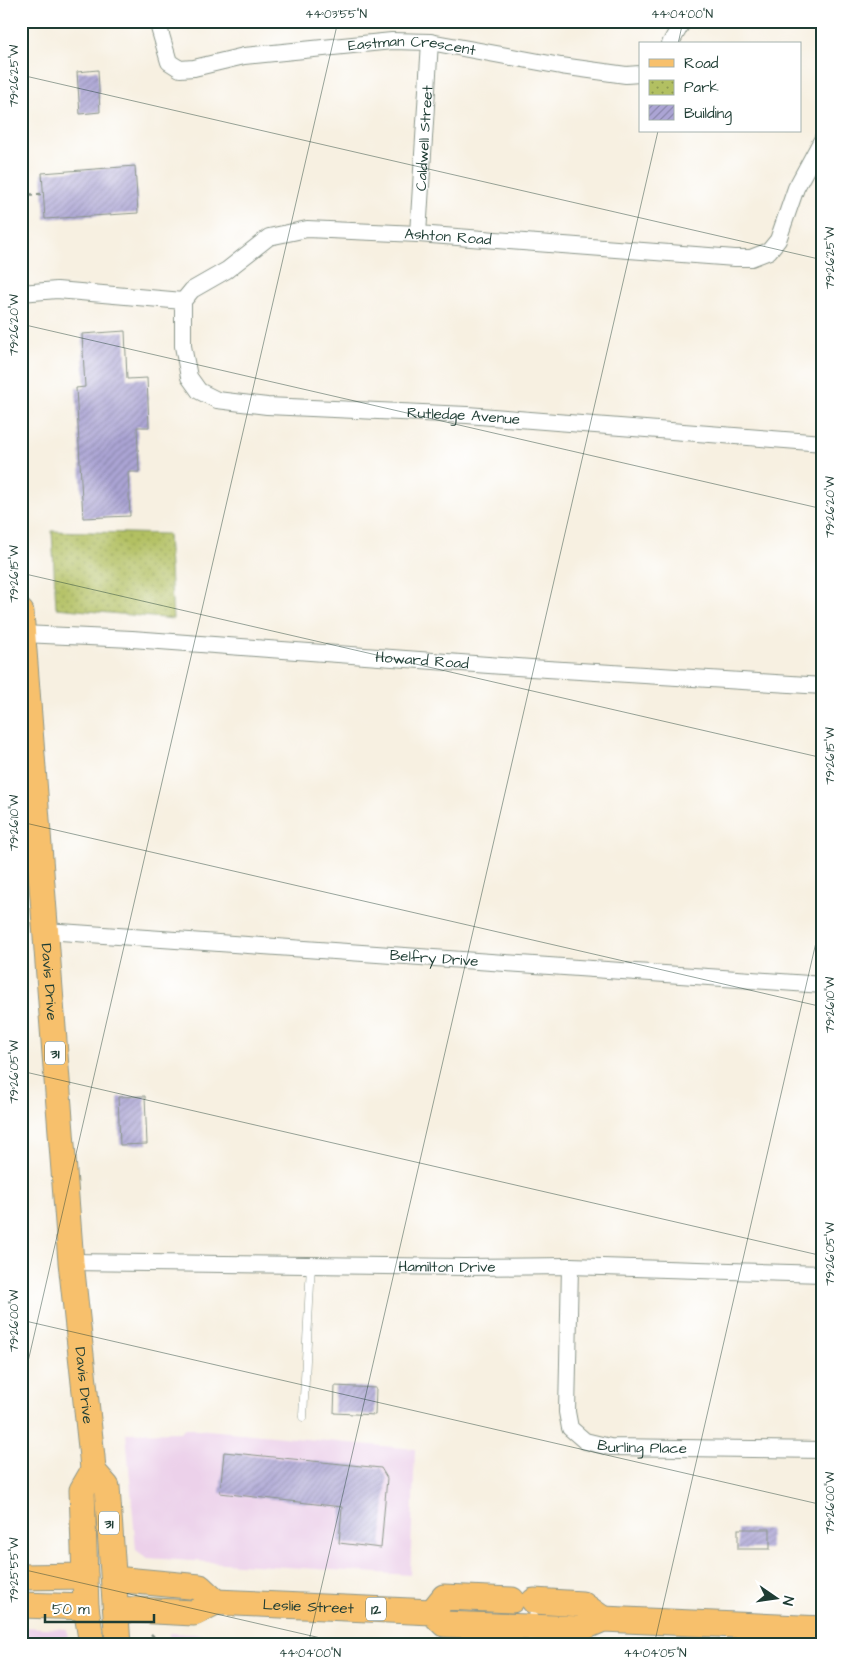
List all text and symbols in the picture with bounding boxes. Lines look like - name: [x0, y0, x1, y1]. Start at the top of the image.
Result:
- text: 44°03'55"N: [305, 6, 367, 23]
- text: 44°04'00"N: [651, 6, 714, 23]
- street label: Eastman Crescent: [347, 31, 477, 61]
- legend: [639, 42, 802, 132]
- text: 79°26'25"W: [6, 44, 23, 107]
- text: Road: [684, 53, 719, 74]
- text: Park: [684, 77, 719, 98]
- street label: Caldwell Street: [411, 85, 438, 192]
- text: Building: [684, 103, 732, 125]
- street label: Ashton Road: [404, 223, 493, 251]
- text: 79°26'25"W: [822, 226, 839, 289]
- text: 79°26'20"W: [6, 293, 23, 356]
- street label: Rutledge Avenue: [406, 402, 521, 430]
- text: 79°26'20"W: [822, 475, 839, 538]
- text: 79°26'15"W: [6, 545, 23, 603]
- street label: Howard Road: [375, 647, 470, 674]
- text: 79°26'15"W: [822, 727, 839, 785]
- text: 79°26'10"W: [6, 794, 23, 851]
- street label: Davis Drive: [36, 943, 62, 1021]
- street label: Belfry Drive: [389, 945, 479, 972]
- text: 79°26'10"W: [822, 976, 839, 1033]
- text: 79°26'05"W: [6, 1040, 23, 1104]
- road number: 31: [45, 1042, 65, 1064]
- text: 79°26'05"W: [822, 1222, 839, 1286]
- street label: Hamilton Drive: [398, 1256, 496, 1278]
- text: 79°26'00"W: [6, 1289, 23, 1352]
- street label: Davis Drive: [69, 1346, 98, 1425]
- street label: Burling Place: [595, 1434, 687, 1459]
- text: 79°26'00"W: [822, 1471, 839, 1534]
- road number: 31: [99, 1512, 119, 1535]
- text: 79°25'55"W: [6, 1537, 23, 1603]
- north arrow: [752, 1574, 802, 1624]
- scale bar: [45, 1591, 154, 1623]
- street label: Leslie Street: [262, 1594, 354, 1619]
- text: N: [777, 1594, 798, 1607]
- road number: 12: [366, 1598, 386, 1620]
- text: 50 m: [52, 1599, 90, 1620]
- text: 44°04'00"N: [279, 1645, 342, 1662]
- text: 44°04'05"N: [623, 1645, 687, 1662]

